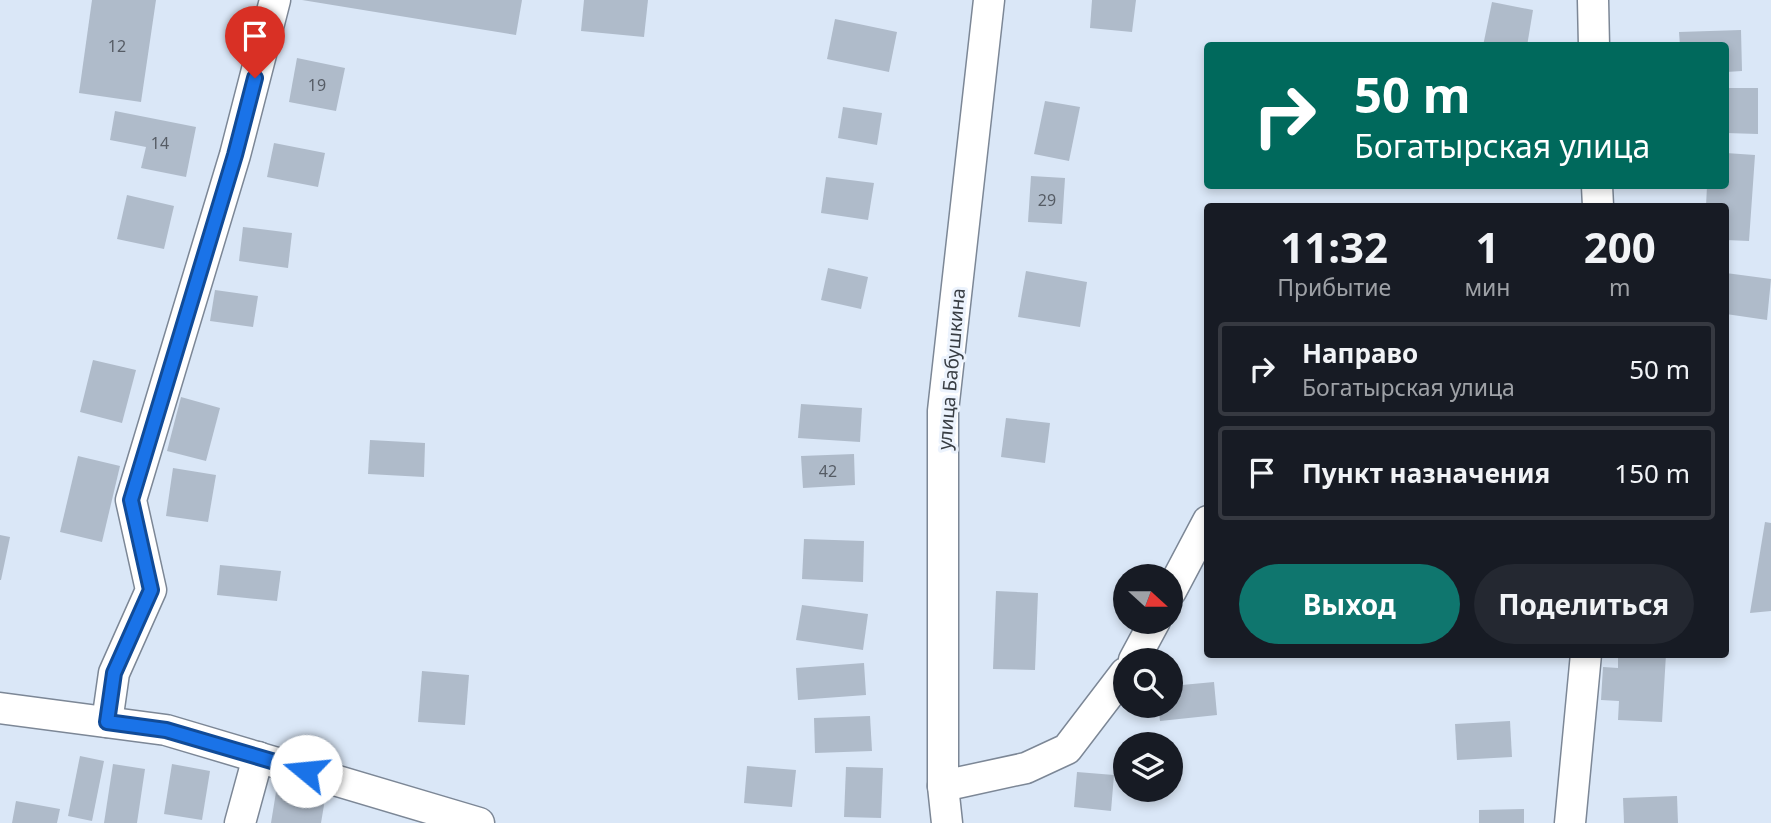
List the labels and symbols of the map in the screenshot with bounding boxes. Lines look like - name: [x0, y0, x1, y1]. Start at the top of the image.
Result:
- pin: [225, 6, 285, 78]
- house number: 12: [108, 35, 126, 57]
- house number: 19: [308, 74, 326, 96]
- house number: 14: [151, 132, 169, 154]
- house number: 29: [1038, 189, 1056, 211]
- street label: улица Бабушкина: [931, 287, 971, 451]
- house number: 42: [819, 460, 837, 482]
- north arrow: [1113, 564, 1183, 634]
- position arrow: [269, 734, 343, 808]

